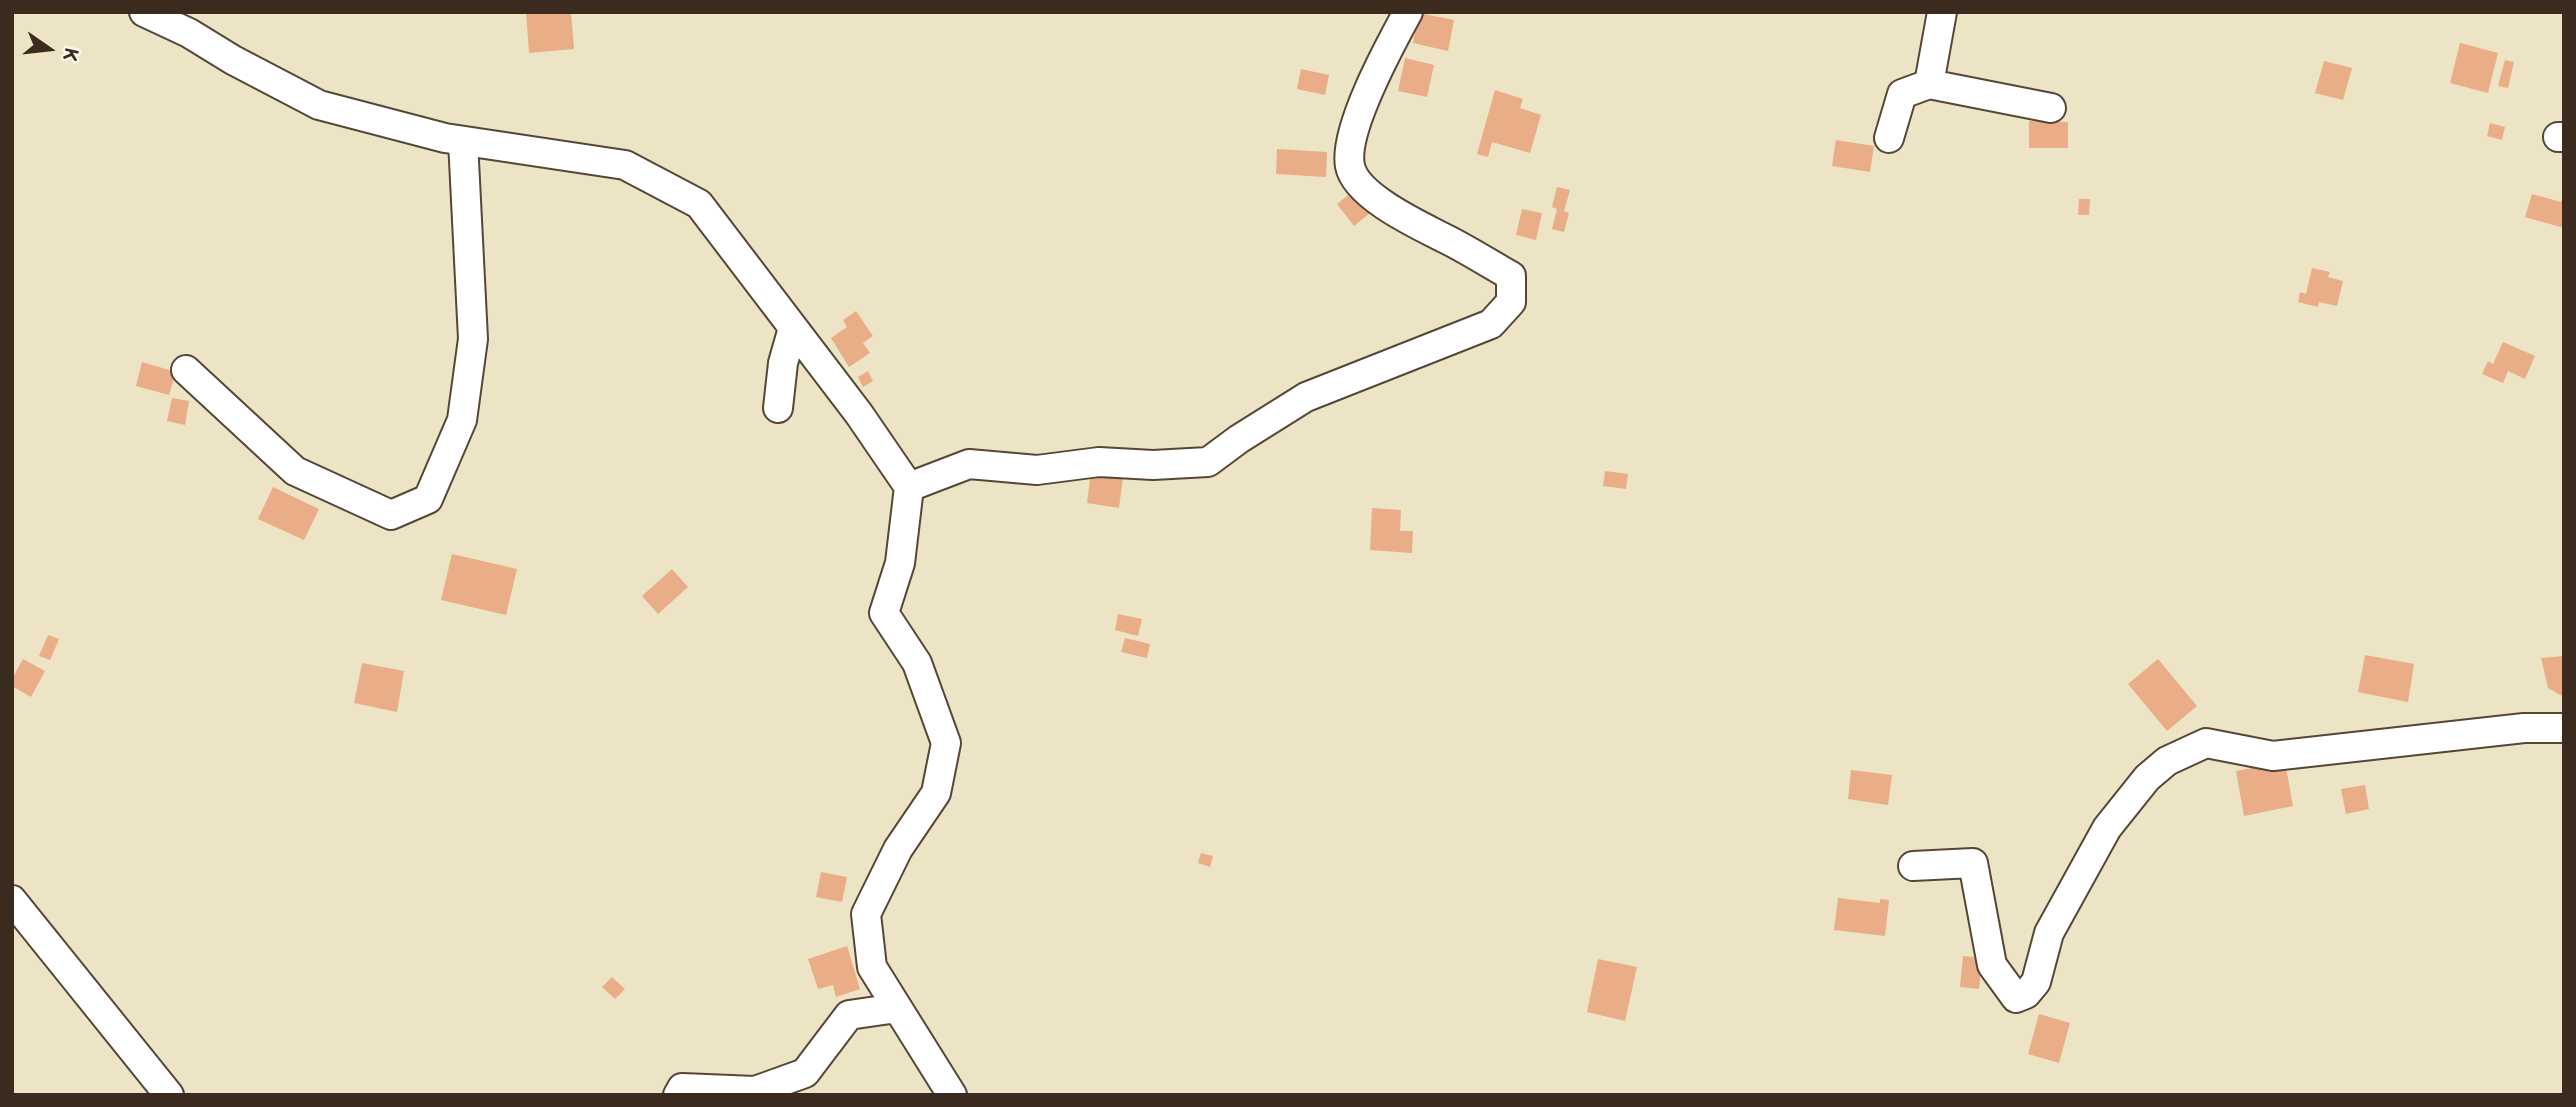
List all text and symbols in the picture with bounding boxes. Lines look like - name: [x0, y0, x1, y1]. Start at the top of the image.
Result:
- north arrow: [14, 14, 84, 84]
- text: K: [57, 45, 83, 63]

